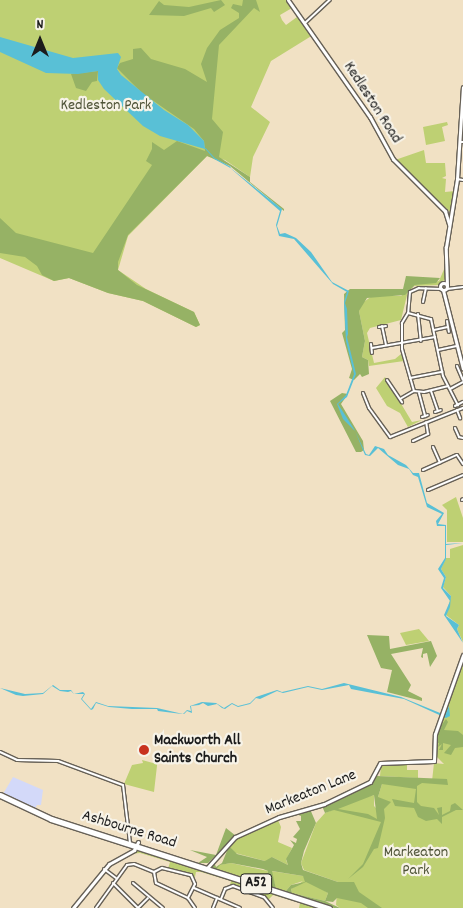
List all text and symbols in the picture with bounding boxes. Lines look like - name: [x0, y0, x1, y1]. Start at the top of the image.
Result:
- north arrow: [15, 15, 65, 65]
- text: N: [37, 15, 43, 35]
- street label: Kedleston Road: [338, 59, 406, 147]
- park label: Kedleston Park: [61, 96, 151, 116]
- place label: Mackworth All Saints Church: [154, 731, 240, 769]
- marker: Mackworth All Saints Church: [138, 744, 150, 756]
- street label: Markeaton Lane: [263, 766, 359, 820]
- street label: Ashbourne Road: [79, 807, 179, 853]
- park label: Markeaton Park: [384, 843, 448, 881]
- road number: A52: [240, 872, 272, 896]

